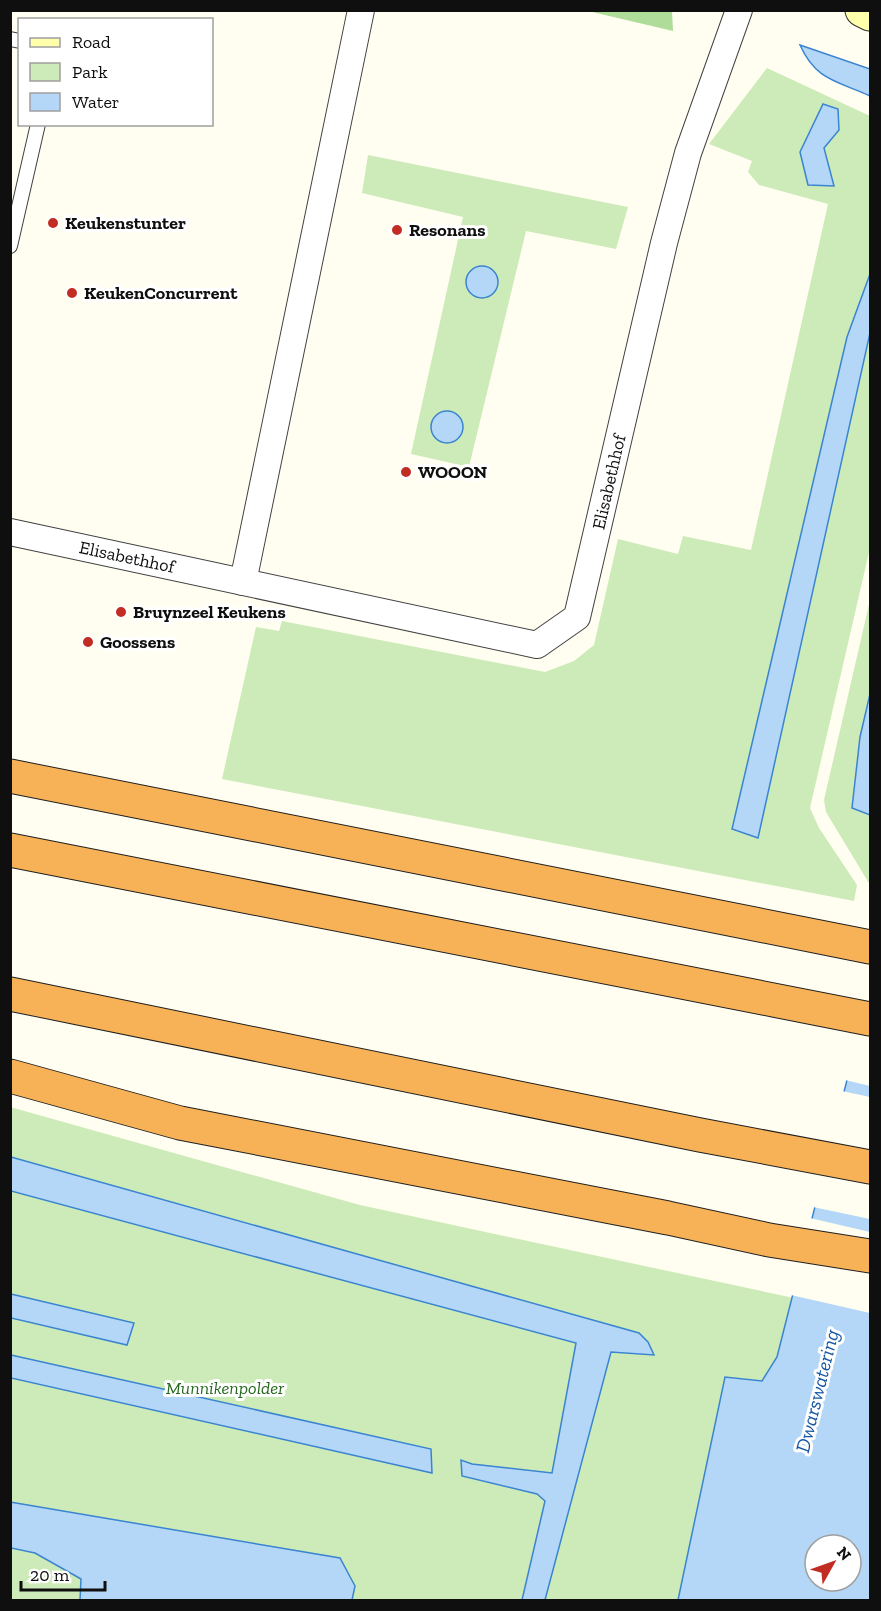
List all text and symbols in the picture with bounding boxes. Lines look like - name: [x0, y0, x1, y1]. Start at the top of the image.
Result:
- legend: [18, 18, 213, 126]
- text: Road: [72, 31, 111, 53]
- text: Park: [72, 61, 108, 83]
- text: Water: [72, 91, 119, 113]
- place label: Keukenstunter: [65, 212, 186, 234]
- marker: Keukenstunter: [46, 216, 60, 230]
- place label: Resonans: [409, 219, 485, 241]
- marker: Resonans: [390, 223, 404, 237]
- place label: KeukenConcurrent: [84, 282, 238, 304]
- marker: KeukenConcurrent: [65, 286, 79, 300]
- street label: Elisabethhof: [587, 431, 631, 532]
- place label: WOOON: [418, 461, 488, 483]
- marker: WOOON: [399, 465, 413, 479]
- street label: Elisabethhof: [77, 536, 178, 578]
- place label: Bruynzeel Keukens: [133, 601, 286, 623]
- marker: Bruynzeel Keukens: [114, 605, 128, 619]
- place label: Goossens: [100, 631, 175, 653]
- marker: Goossens: [81, 635, 95, 649]
- water label: Dwarswatering: [790, 1326, 844, 1455]
- park label: Munnikenpolder: [166, 1377, 285, 1399]
- north arrow: [803, 1533, 863, 1593]
- text: N: [833, 1543, 855, 1564]
- scale bar: [21, 1554, 105, 1592]
- text: 20 m: [30, 1564, 70, 1586]

